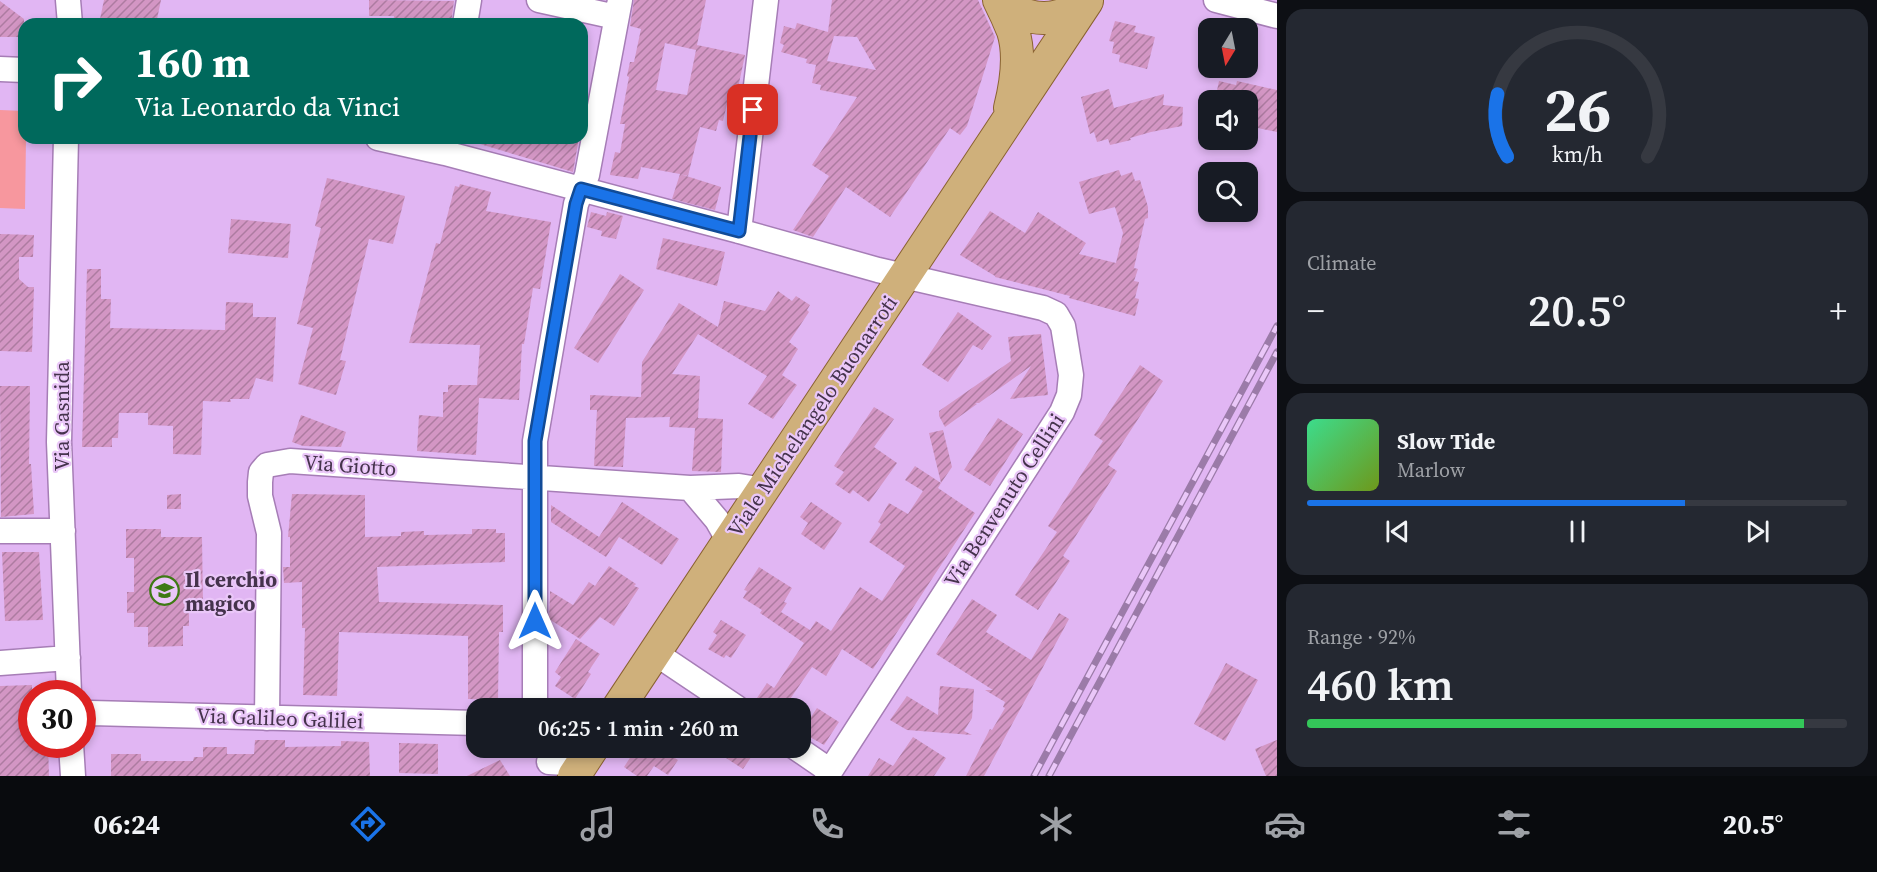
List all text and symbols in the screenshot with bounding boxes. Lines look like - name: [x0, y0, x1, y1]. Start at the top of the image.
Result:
- north arrow: [1198, 18, 1258, 78]
- map controls: [1198, 18, 1258, 222]
- text: 160 m: [135, 33, 250, 91]
- icon: right: [36, 42, 114, 120]
- text: 26: [1543, 67, 1611, 153]
- pin: [727, 84, 778, 135]
- text: Via Leonardo da Vinci: [135, 88, 400, 125]
- button: sound: [1198, 90, 1258, 150]
- icon: arrive: [736, 93, 769, 126]
- text: km/h: [1551, 141, 1603, 170]
- button: search: [1198, 162, 1258, 222]
- text: Climate: [1307, 249, 1376, 277]
- text: 20.5°: [1528, 279, 1626, 341]
- text: −: [1307, 288, 1325, 333]
- text: +: [1830, 288, 1847, 333]
- street label: Viale Michelangelo Buonarroti: [720, 290, 904, 542]
- street label: Via Casnida: [47, 361, 76, 471]
- street label: Via Benvenuto Cellini: [937, 407, 1071, 593]
- text: Slow Tide: [1397, 426, 1495, 456]
- street label: Via Giotto: [303, 447, 397, 483]
- text: Marlow: [1397, 456, 1465, 484]
- icon: previous: [1381, 515, 1414, 548]
- icon: pause: [1561, 515, 1594, 548]
- icon: next: [1741, 515, 1774, 548]
- place label: Il cerchio magico: [185, 565, 277, 618]
- school or university icon: Il cerchio magico: [148, 575, 180, 607]
- position arrow: [503, 589, 567, 653]
- text: Range · 92%: [1307, 623, 1416, 651]
- text: 460 km: [1307, 653, 1454, 715]
- speed limit sign: 30: [18, 680, 96, 758]
- street label: Via Galileo Galilei: [196, 701, 364, 735]
- text: 06:25 · 1 min · 260 m: [538, 713, 739, 743]
- icon: directions: [347, 803, 389, 845]
- icon: music: [577, 803, 619, 845]
- icon: phone: [806, 803, 848, 845]
- icon: climate: [1035, 803, 1077, 845]
- icon: car: [1264, 803, 1306, 845]
- icon: filters: [1493, 803, 1535, 845]
- text: 06:24: [94, 806, 160, 843]
- text: 20.5°: [1723, 806, 1783, 843]

